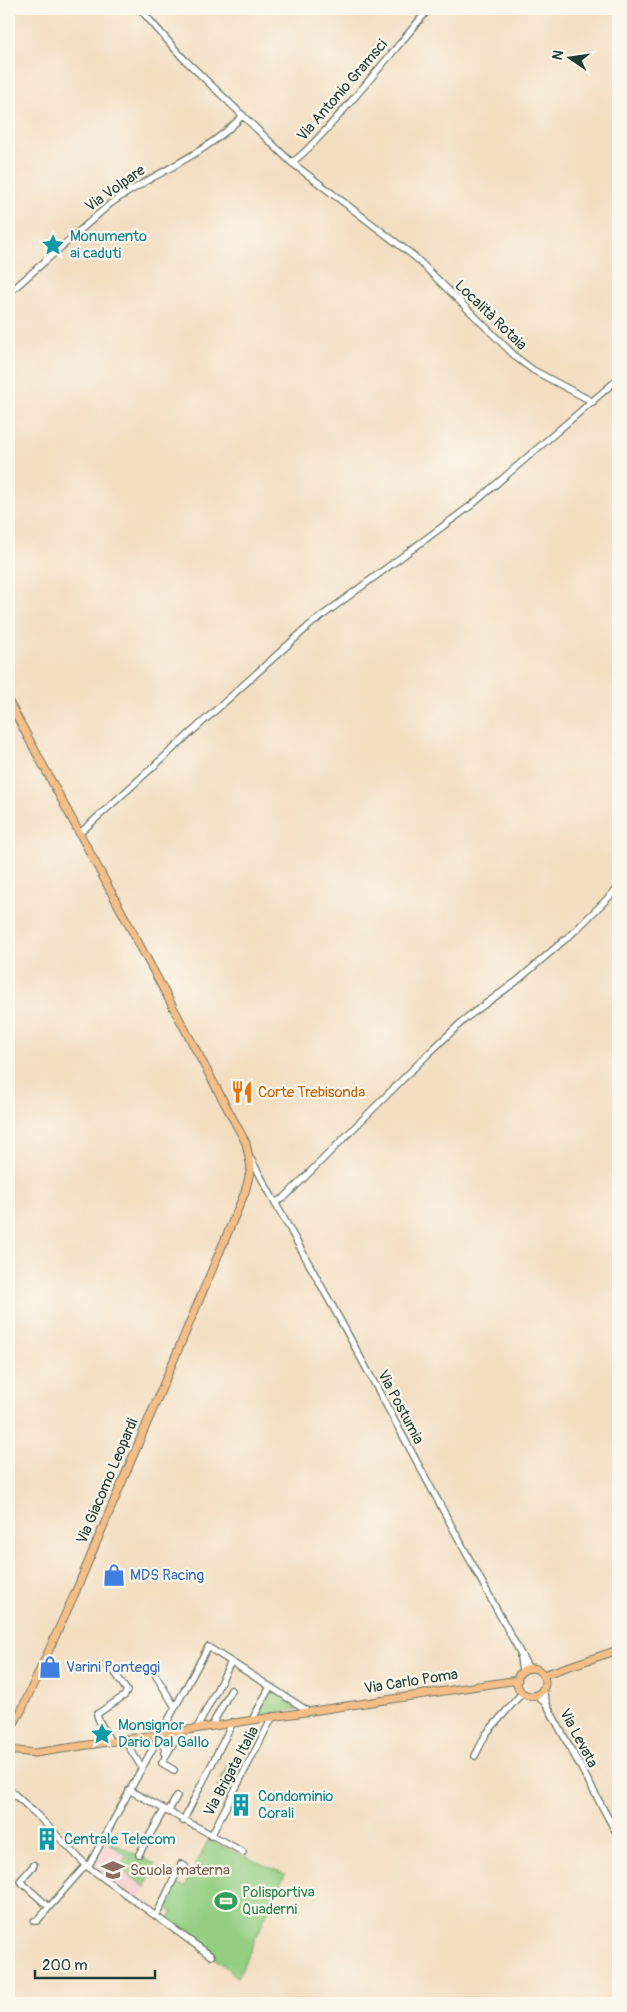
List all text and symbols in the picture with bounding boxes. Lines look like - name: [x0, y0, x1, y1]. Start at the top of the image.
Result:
- north arrow: [544, 32, 594, 82]
- street label: Via Antonio Gramsci: [293, 35, 392, 145]
- text: N: [548, 49, 567, 62]
- street label: Via Volpare: [82, 160, 149, 216]
- place label: Monumento ai caduti: [70, 227, 147, 263]
- place icon: Monumento ai caduti: [40, 232, 66, 258]
- street label: Località Rotaia: [451, 276, 531, 354]
- restaurant icon: Corte Trebisonda: [229, 1079, 255, 1105]
- place label: Corte Trebisonda: [258, 1083, 365, 1102]
- street label: Via Postumia: [373, 1367, 428, 1447]
- street label: Via Giacomo Leopardi: [72, 1415, 143, 1547]
- shop icon: MDS Racing: [101, 1562, 127, 1588]
- place label: MDS Racing: [130, 1566, 204, 1585]
- shop icon: Varini Ponteggi: [37, 1654, 63, 1680]
- place label: Varini Ponteggi: [66, 1658, 160, 1677]
- street label: Via Carlo Poma: [363, 1665, 459, 1698]
- street label: Via Levata: [555, 1705, 602, 1771]
- place label: Monsignor Dario Dal Gallo: [118, 1716, 209, 1752]
- place icon: Monsignor Dario Dal Gallo: [89, 1721, 115, 1747]
- street label: Via Brigata Italia: [200, 1723, 263, 1819]
- place label: Condominio Corali: [258, 1787, 333, 1823]
- building icon: Condominio Corali: [228, 1792, 254, 1818]
- building icon: Centrale Telecom: [34, 1826, 60, 1852]
- place label: Centrale Telecom: [64, 1830, 176, 1849]
- school or university icon: Scuola materna: [100, 1857, 126, 1883]
- place label: Scuola materna: [130, 1861, 230, 1880]
- place label: Polisportiva Quaderni: [242, 1883, 315, 1919]
- sports icon: Polisportiva Quaderni: [213, 1888, 239, 1914]
- scale bar: [35, 1947, 155, 1979]
- text: 200 m: [42, 1956, 87, 1975]

